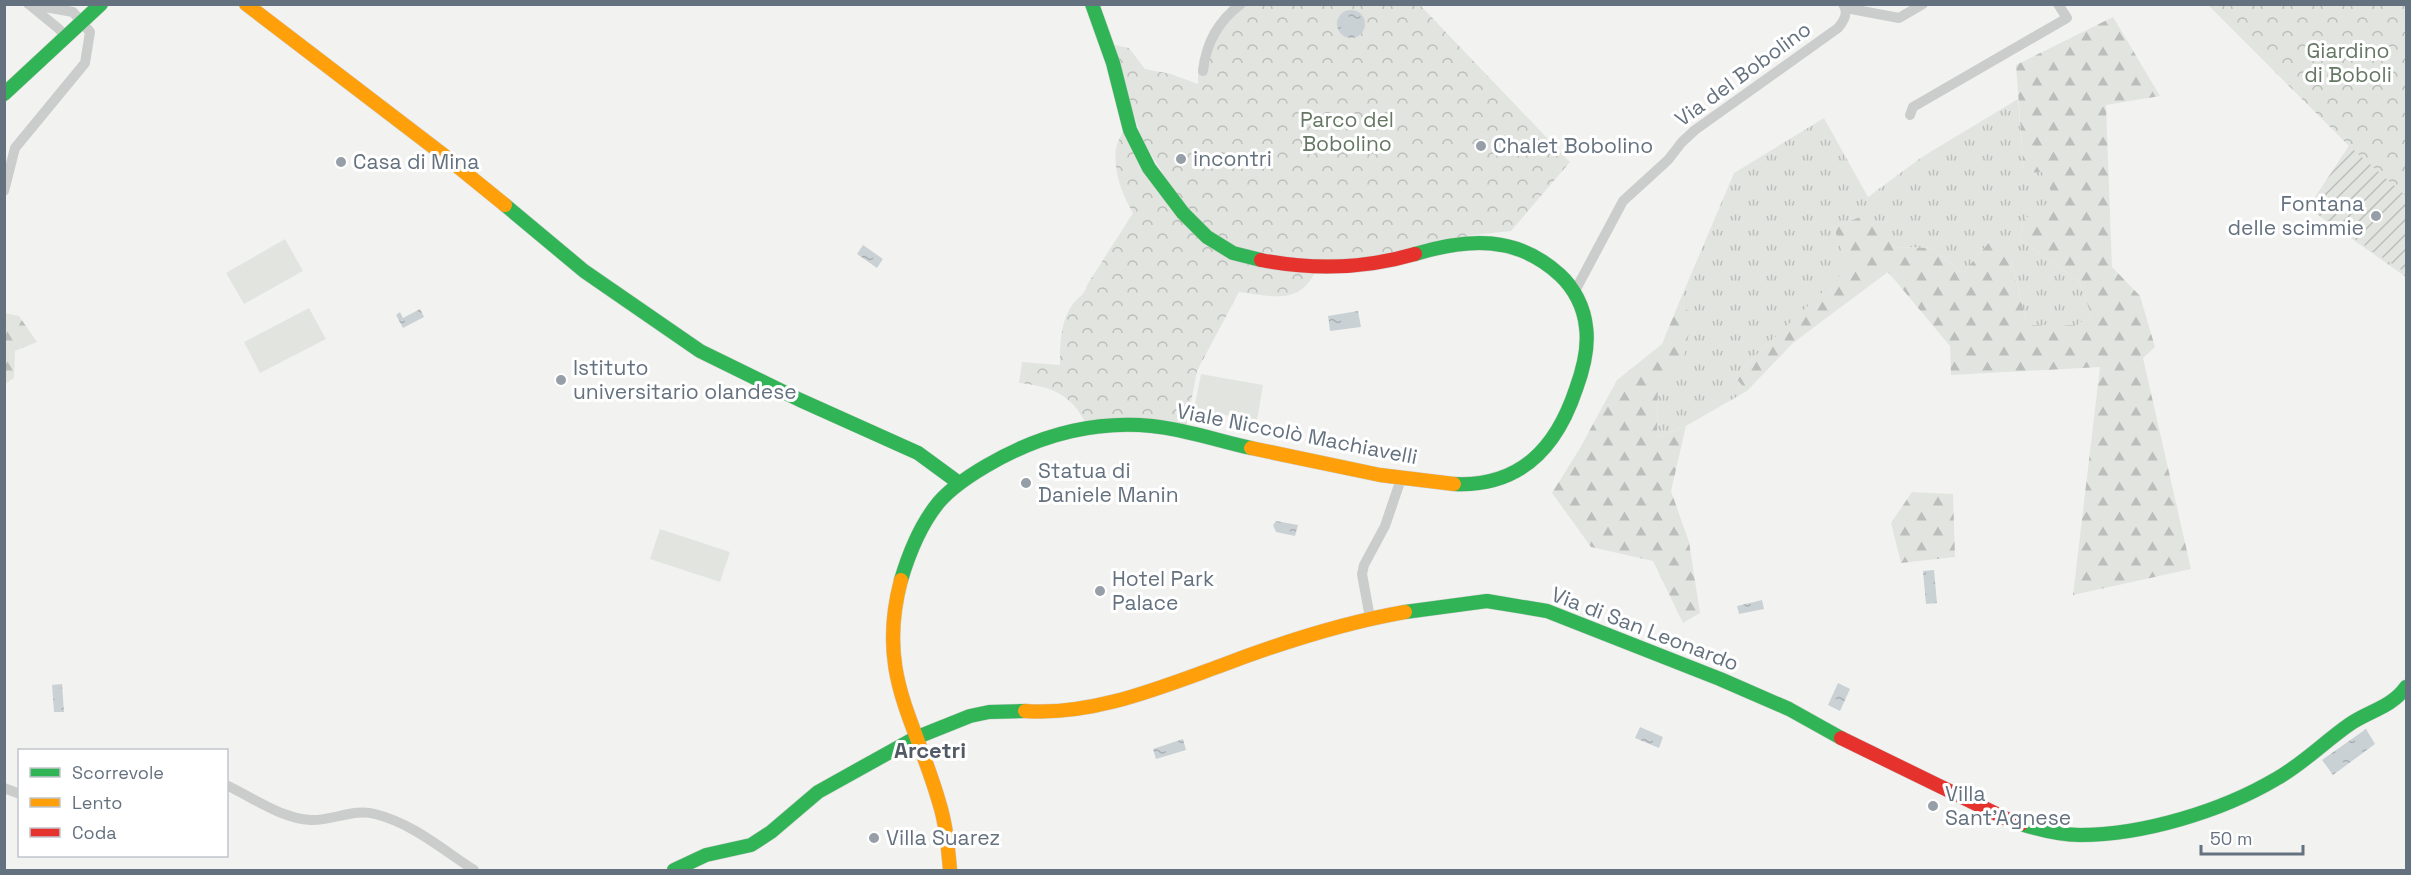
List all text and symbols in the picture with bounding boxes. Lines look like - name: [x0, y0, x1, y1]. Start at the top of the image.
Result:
- street label: Via del Bobolino: [1669, 15, 1816, 132]
- park label: Giardino di Boboli: [2304, 37, 2392, 88]
- park label: Parco del Bobolino: [1300, 106, 1394, 157]
- place label: Chalet Bobolino: [1493, 132, 1653, 159]
- marker: Chalet Bobolino: [1474, 139, 1488, 153]
- place label: incontri: [1193, 145, 1272, 172]
- place label: Casa di Mina: [353, 148, 479, 175]
- marker: incontri: [1174, 152, 1188, 166]
- marker: Casa di Mina: [334, 155, 348, 169]
- place label: Fontana delle scimmie: [2227, 190, 2364, 241]
- marker: Fontana delle scimmie: [2369, 209, 2383, 223]
- place label: Istituto universitario olandese: [573, 354, 797, 405]
- marker: Istituto universitario olandese: [554, 373, 568, 387]
- street label: Viale Niccolò Machiavelli: [1174, 397, 1420, 470]
- place label: Statua di Daniele Manin: [1038, 457, 1179, 508]
- marker: Statua di Daniele Manin: [1019, 476, 1033, 490]
- place label: Hotel Park Palace: [1112, 565, 1214, 616]
- street label: Via di San Leonardo: [1548, 580, 1743, 677]
- marker: Hotel Park Palace: [1093, 584, 1107, 598]
- district label: Arcetri: [894, 736, 966, 764]
- legend: [18, 749, 228, 857]
- text: Scorrevole: [72, 761, 164, 784]
- place label: Villa Sant'Agnese: [1945, 780, 2071, 831]
- text: Lento: [72, 791, 122, 814]
- marker: Villa Sant'Agnese: [1926, 799, 1940, 813]
- scale bar: [2201, 818, 2303, 856]
- text: Coda: [72, 821, 117, 844]
- place label: Villa Suarez: [886, 824, 1000, 851]
- text: 50 m: [2210, 827, 2252, 850]
- marker: Villa Suarez: [867, 831, 881, 845]

